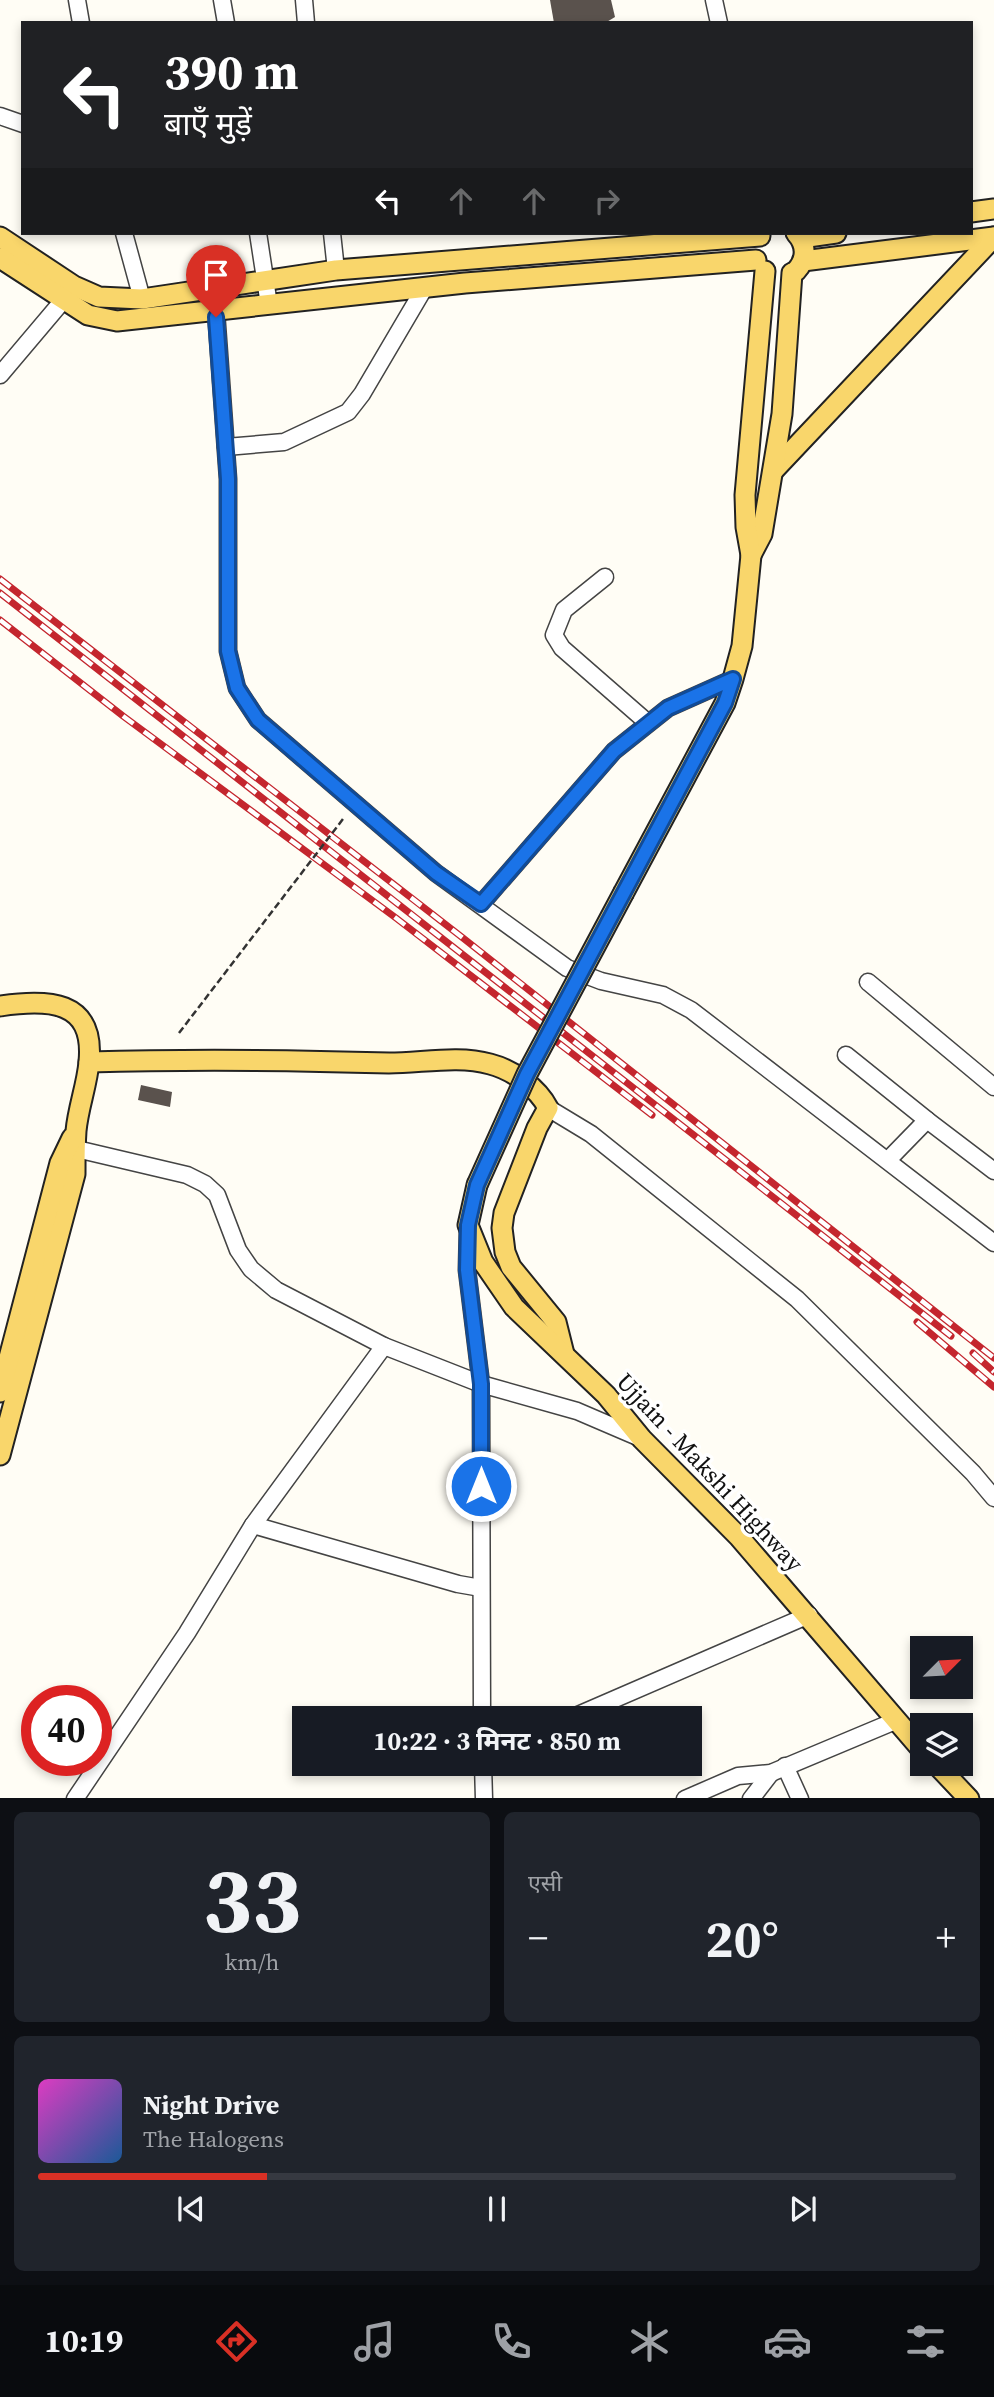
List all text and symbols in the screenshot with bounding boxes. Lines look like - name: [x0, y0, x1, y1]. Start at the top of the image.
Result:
- text: 390 m: [164, 38, 299, 105]
- icon: left: [49, 49, 140, 140]
- text: बाएँ मुड़ें: [164, 102, 252, 146]
- icon: left: [369, 182, 407, 220]
- icon: ahead: [442, 182, 480, 220]
- icon: ahead: [515, 182, 553, 220]
- icon: right: [588, 182, 626, 220]
- pin: [186, 245, 246, 317]
- icon: arrive: [197, 256, 235, 294]
- street label: Ujjain - Makshi Highway: [609, 1365, 811, 1579]
- position arrow: [444, 1449, 518, 1523]
- north arrow: [910, 1636, 973, 1699]
- map controls: [910, 1636, 973, 1776]
- speed limit sign: 40: [21, 1685, 112, 1776]
- button: layers: [910, 1713, 973, 1776]
- text: 10:22 · 3 मिनट · 850 m: [373, 1723, 621, 1759]
- text: 33: [203, 1838, 301, 1962]
- text: एसी: [528, 1867, 562, 1899]
- text: 20°: [705, 1903, 779, 1974]
- text: −: [528, 1912, 548, 1964]
- text: +: [936, 1912, 956, 1964]
- text: km/h: [225, 1946, 279, 1978]
- text: Night Drive: [143, 2087, 279, 2123]
- text: The Halogens: [143, 2123, 284, 2155]
- icon: previous: [172, 2190, 210, 2228]
- icon: pause: [478, 2190, 516, 2228]
- icon: next: [784, 2190, 822, 2228]
- icon: directions: [212, 2317, 261, 2366]
- icon: music: [350, 2317, 399, 2366]
- icon: phone: [487, 2317, 536, 2366]
- icon: climate: [625, 2317, 674, 2366]
- icon: car: [763, 2317, 812, 2366]
- icon: filters: [901, 2317, 950, 2366]
- text: 10:19: [44, 2319, 123, 2363]

